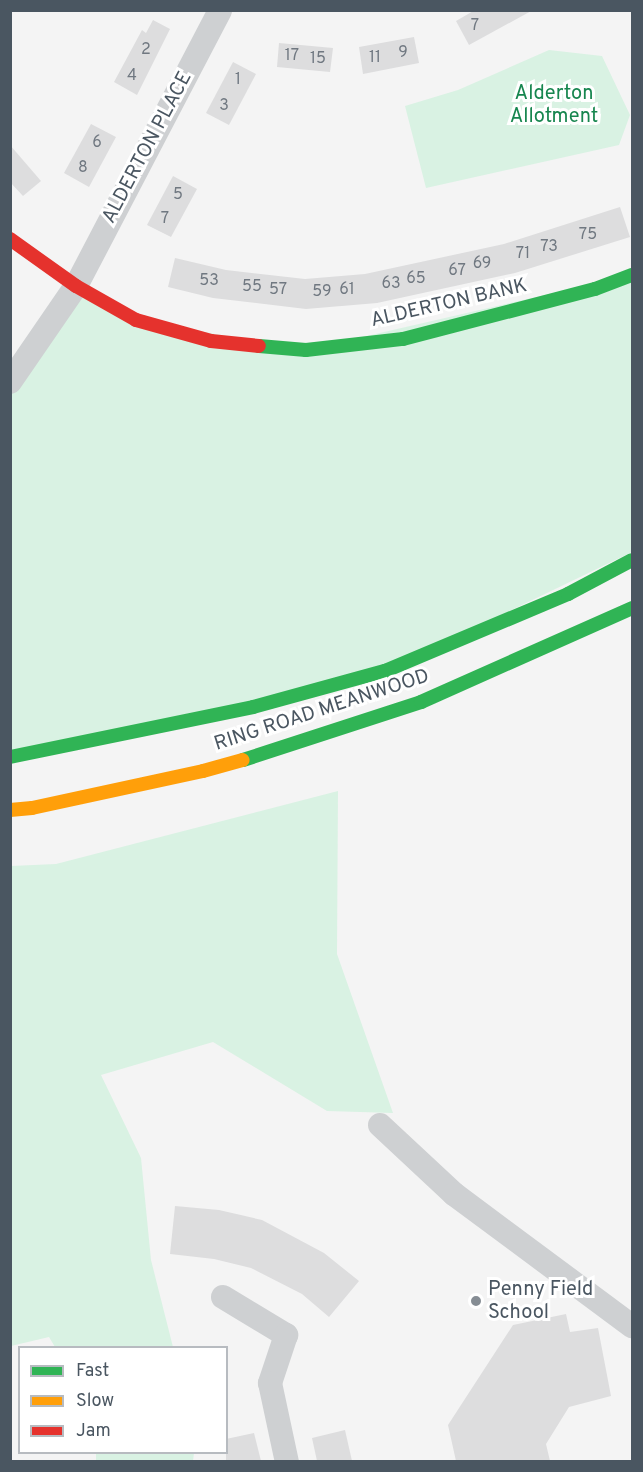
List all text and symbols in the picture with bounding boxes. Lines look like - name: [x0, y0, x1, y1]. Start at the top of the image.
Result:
- house number: 7: [471, 16, 479, 36]
- house number: 2: [141, 40, 151, 60]
- house number: 9: [398, 43, 408, 63]
- house number: 17: [285, 46, 299, 66]
- house number: 11: [369, 48, 381, 68]
- house number: 15: [310, 49, 326, 69]
- house number: 4: [127, 66, 137, 86]
- street label: ALDERTON PLACE: [98, 68, 198, 228]
- house number: 1: [235, 70, 241, 90]
- park label: Alderton Allotment: [510, 82, 598, 129]
- house number: 3: [219, 96, 229, 116]
- house number: 6: [92, 133, 102, 153]
- house number: 8: [78, 158, 88, 178]
- house number: 5: [173, 185, 183, 205]
- house number: 7: [161, 209, 169, 229]
- house number: 75: [579, 225, 597, 245]
- house number: 73: [540, 237, 558, 257]
- house number: 71: [516, 244, 530, 264]
- house number: 69: [473, 254, 491, 274]
- house number: 67: [448, 261, 466, 281]
- house number: 65: [406, 269, 426, 289]
- house number: 53: [199, 271, 219, 291]
- street label: ALDERTON BANK: [368, 274, 530, 334]
- house number: 63: [381, 274, 401, 294]
- house number: 55: [242, 277, 262, 297]
- house number: 57: [269, 280, 287, 300]
- house number: 61: [339, 280, 355, 300]
- house number: 59: [312, 282, 332, 302]
- street label: RING ROAD MEANWOOD: [211, 665, 433, 757]
- place label: Penny Field School: [488, 1278, 593, 1325]
- marker: Penny Field School: [469, 1294, 483, 1308]
- legend: [18, 1346, 228, 1454]
- text: Fast: [76, 1360, 109, 1383]
- text: Slow: [76, 1390, 114, 1413]
- text: Jam: [76, 1420, 111, 1443]

